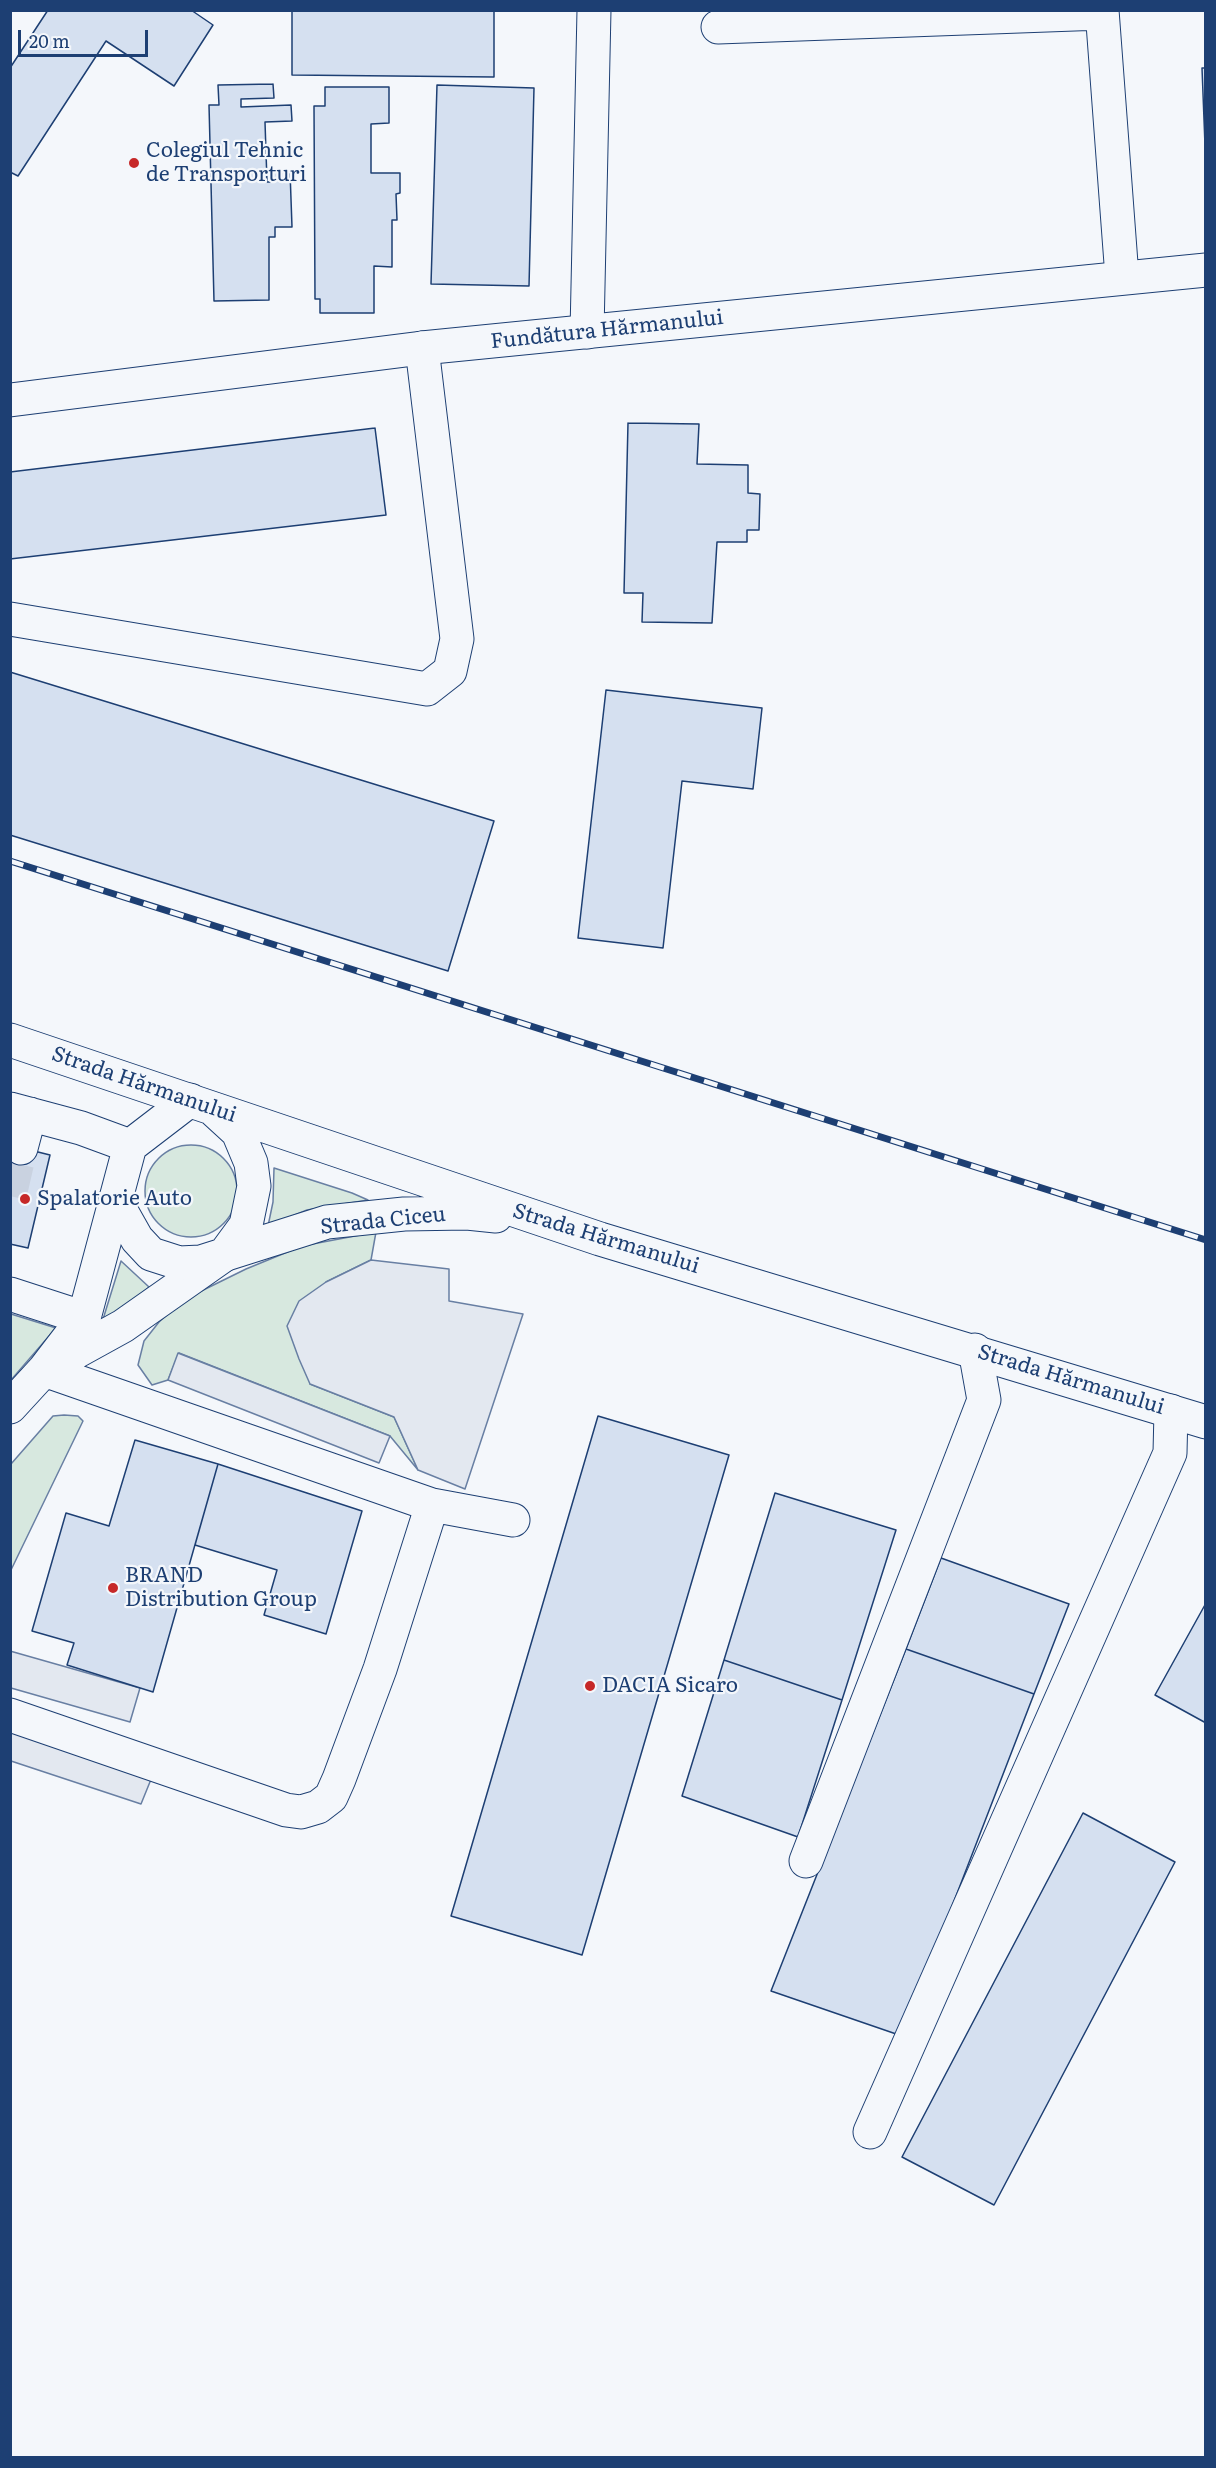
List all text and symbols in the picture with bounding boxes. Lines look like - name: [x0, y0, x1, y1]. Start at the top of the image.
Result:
- scale bar: [21, 18, 152, 56]
- text: 20 m: [29, 27, 70, 54]
- place label: Colegiul Tehnic de Transporturi: [146, 138, 306, 188]
- marker: Colegiul Tehnic de Transporturi: [127, 156, 141, 170]
- street label: Fundătura Hărmanului: [489, 305, 725, 355]
- street label: Strada Hărmanului: [48, 1042, 240, 1128]
- place label: Spalatorie Auto: [37, 1186, 192, 1212]
- marker: Spalatorie Auto: [18, 1192, 32, 1206]
- street label: Strada Hărmanului: [510, 1199, 702, 1279]
- street label: Strada Ciceu: [319, 1202, 447, 1240]
- street label: Strada Hărmanului: [975, 1340, 1167, 1420]
- place label: BRAND Distribution Group: [125, 1563, 317, 1613]
- marker: BRAND Distribution Group: [106, 1581, 120, 1595]
- place label: DACIA Sicaro: [602, 1673, 738, 1699]
- marker: DACIA Sicaro: [583, 1679, 597, 1693]

